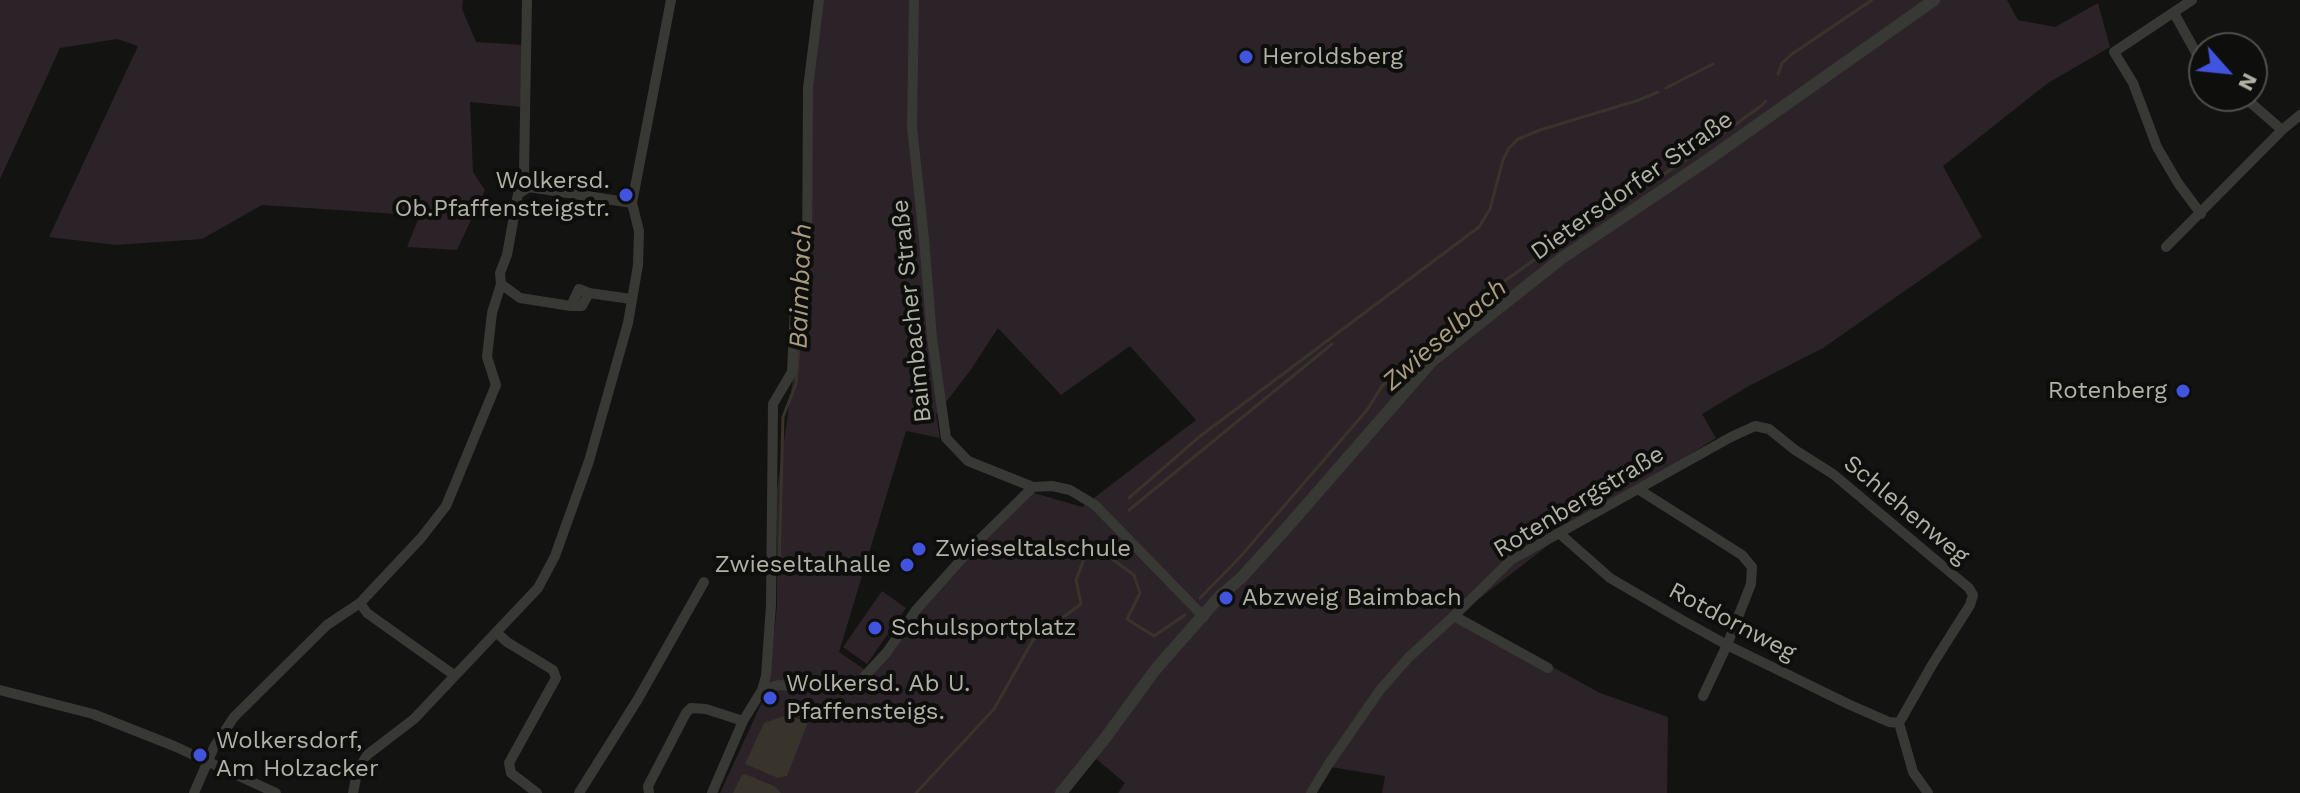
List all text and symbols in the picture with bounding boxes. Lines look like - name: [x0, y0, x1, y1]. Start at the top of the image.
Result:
- north arrow: [2188, 32, 2268, 112]
- place label: Heroldsberg: [1262, 43, 1403, 71]
- marker: Heroldsberg: [1237, 48, 1255, 66]
- text: N: [2233, 69, 2263, 95]
- street label: Dietersdorfer Straße: [1525, 105, 1739, 267]
- place label: Wolkersd. Ob.Pfaffensteigstr.: [395, 167, 610, 223]
- marker: Wolkersd. Ob.Pfaffensteigstr.: [617, 186, 635, 204]
- street label: Baimbacher Straße: [886, 198, 938, 424]
- water label: Baimbach: [783, 223, 819, 349]
- water label: Zwieselbach: [1376, 272, 1514, 398]
- place label: Rotenberg: [2048, 377, 2167, 405]
- marker: Rotenberg: [2174, 382, 2192, 400]
- street label: Rotenbergstraße: [1489, 440, 1669, 564]
- street label: Schlehenweg: [1838, 449, 1974, 571]
- place label: Zwieseltalschule: [935, 535, 1131, 563]
- marker: Zwieseltalschule: [910, 540, 928, 558]
- place label: Zwieseltalhalle: [715, 551, 891, 579]
- marker: Zwieseltalhalle: [898, 556, 916, 574]
- street label: Rotdornweg: [1663, 576, 1801, 668]
- place label: Abzweig Baimbach: [1242, 584, 1462, 612]
- marker: Abzweig Baimbach: [1217, 589, 1235, 607]
- place label: Schulsportplatz: [891, 614, 1076, 642]
- marker: Schulsportplatz: [866, 619, 884, 637]
- place label: Wolkersd. Ab U. Pfaffensteigs.: [786, 670, 970, 726]
- marker: Wolkersd. Ab U. Pfaffensteigs.: [761, 689, 779, 707]
- place label: Wolkersdorf, Am Holzacker: [216, 727, 379, 783]
- marker: Wolkersdorf, Am Holzacker: [191, 746, 209, 764]

